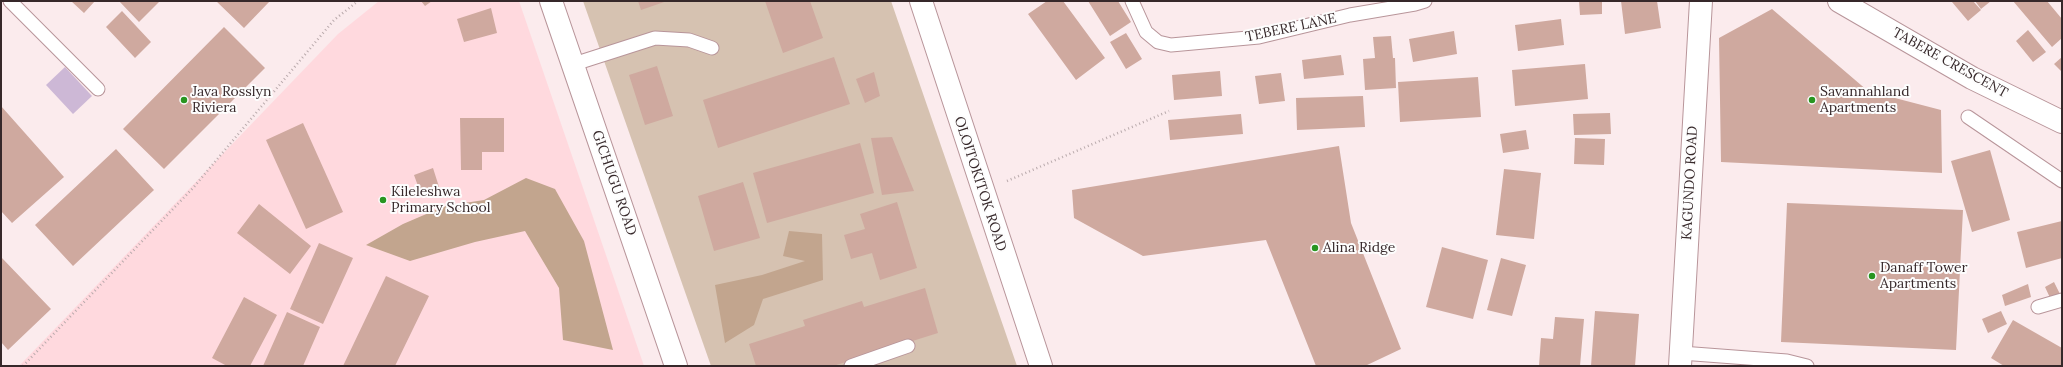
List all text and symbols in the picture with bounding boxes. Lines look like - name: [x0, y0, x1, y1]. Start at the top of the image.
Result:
- street label: TEBERE LANE: [1244, 10, 1338, 46]
- street label: TABERE CRESCENT: [1889, 24, 2011, 102]
- place label: Java Rosslyn Riviera: [192, 84, 271, 116]
- place label: Savannahland Apartments: [1820, 84, 1910, 116]
- marker: Java Rosslyn Riviera: [179, 95, 189, 105]
- marker: Savannahland Apartments: [1807, 95, 1817, 105]
- street label: OLOITOKITOK ROAD: [950, 114, 1010, 254]
- street label: KAGUNDO ROAD: [1679, 126, 1701, 240]
- street label: GICHUGU ROAD: [588, 128, 640, 238]
- place label: Kileleshwa Primary School: [391, 184, 491, 216]
- marker: Kileleshwa Primary School: [378, 195, 388, 205]
- place label: Alina Ridge: [1323, 240, 1395, 256]
- marker: Alina Ridge: [1310, 243, 1320, 253]
- place label: Danaff Tower Apartments: [1880, 260, 1968, 292]
- marker: Danaff Tower Apartments: [1867, 271, 1877, 281]

